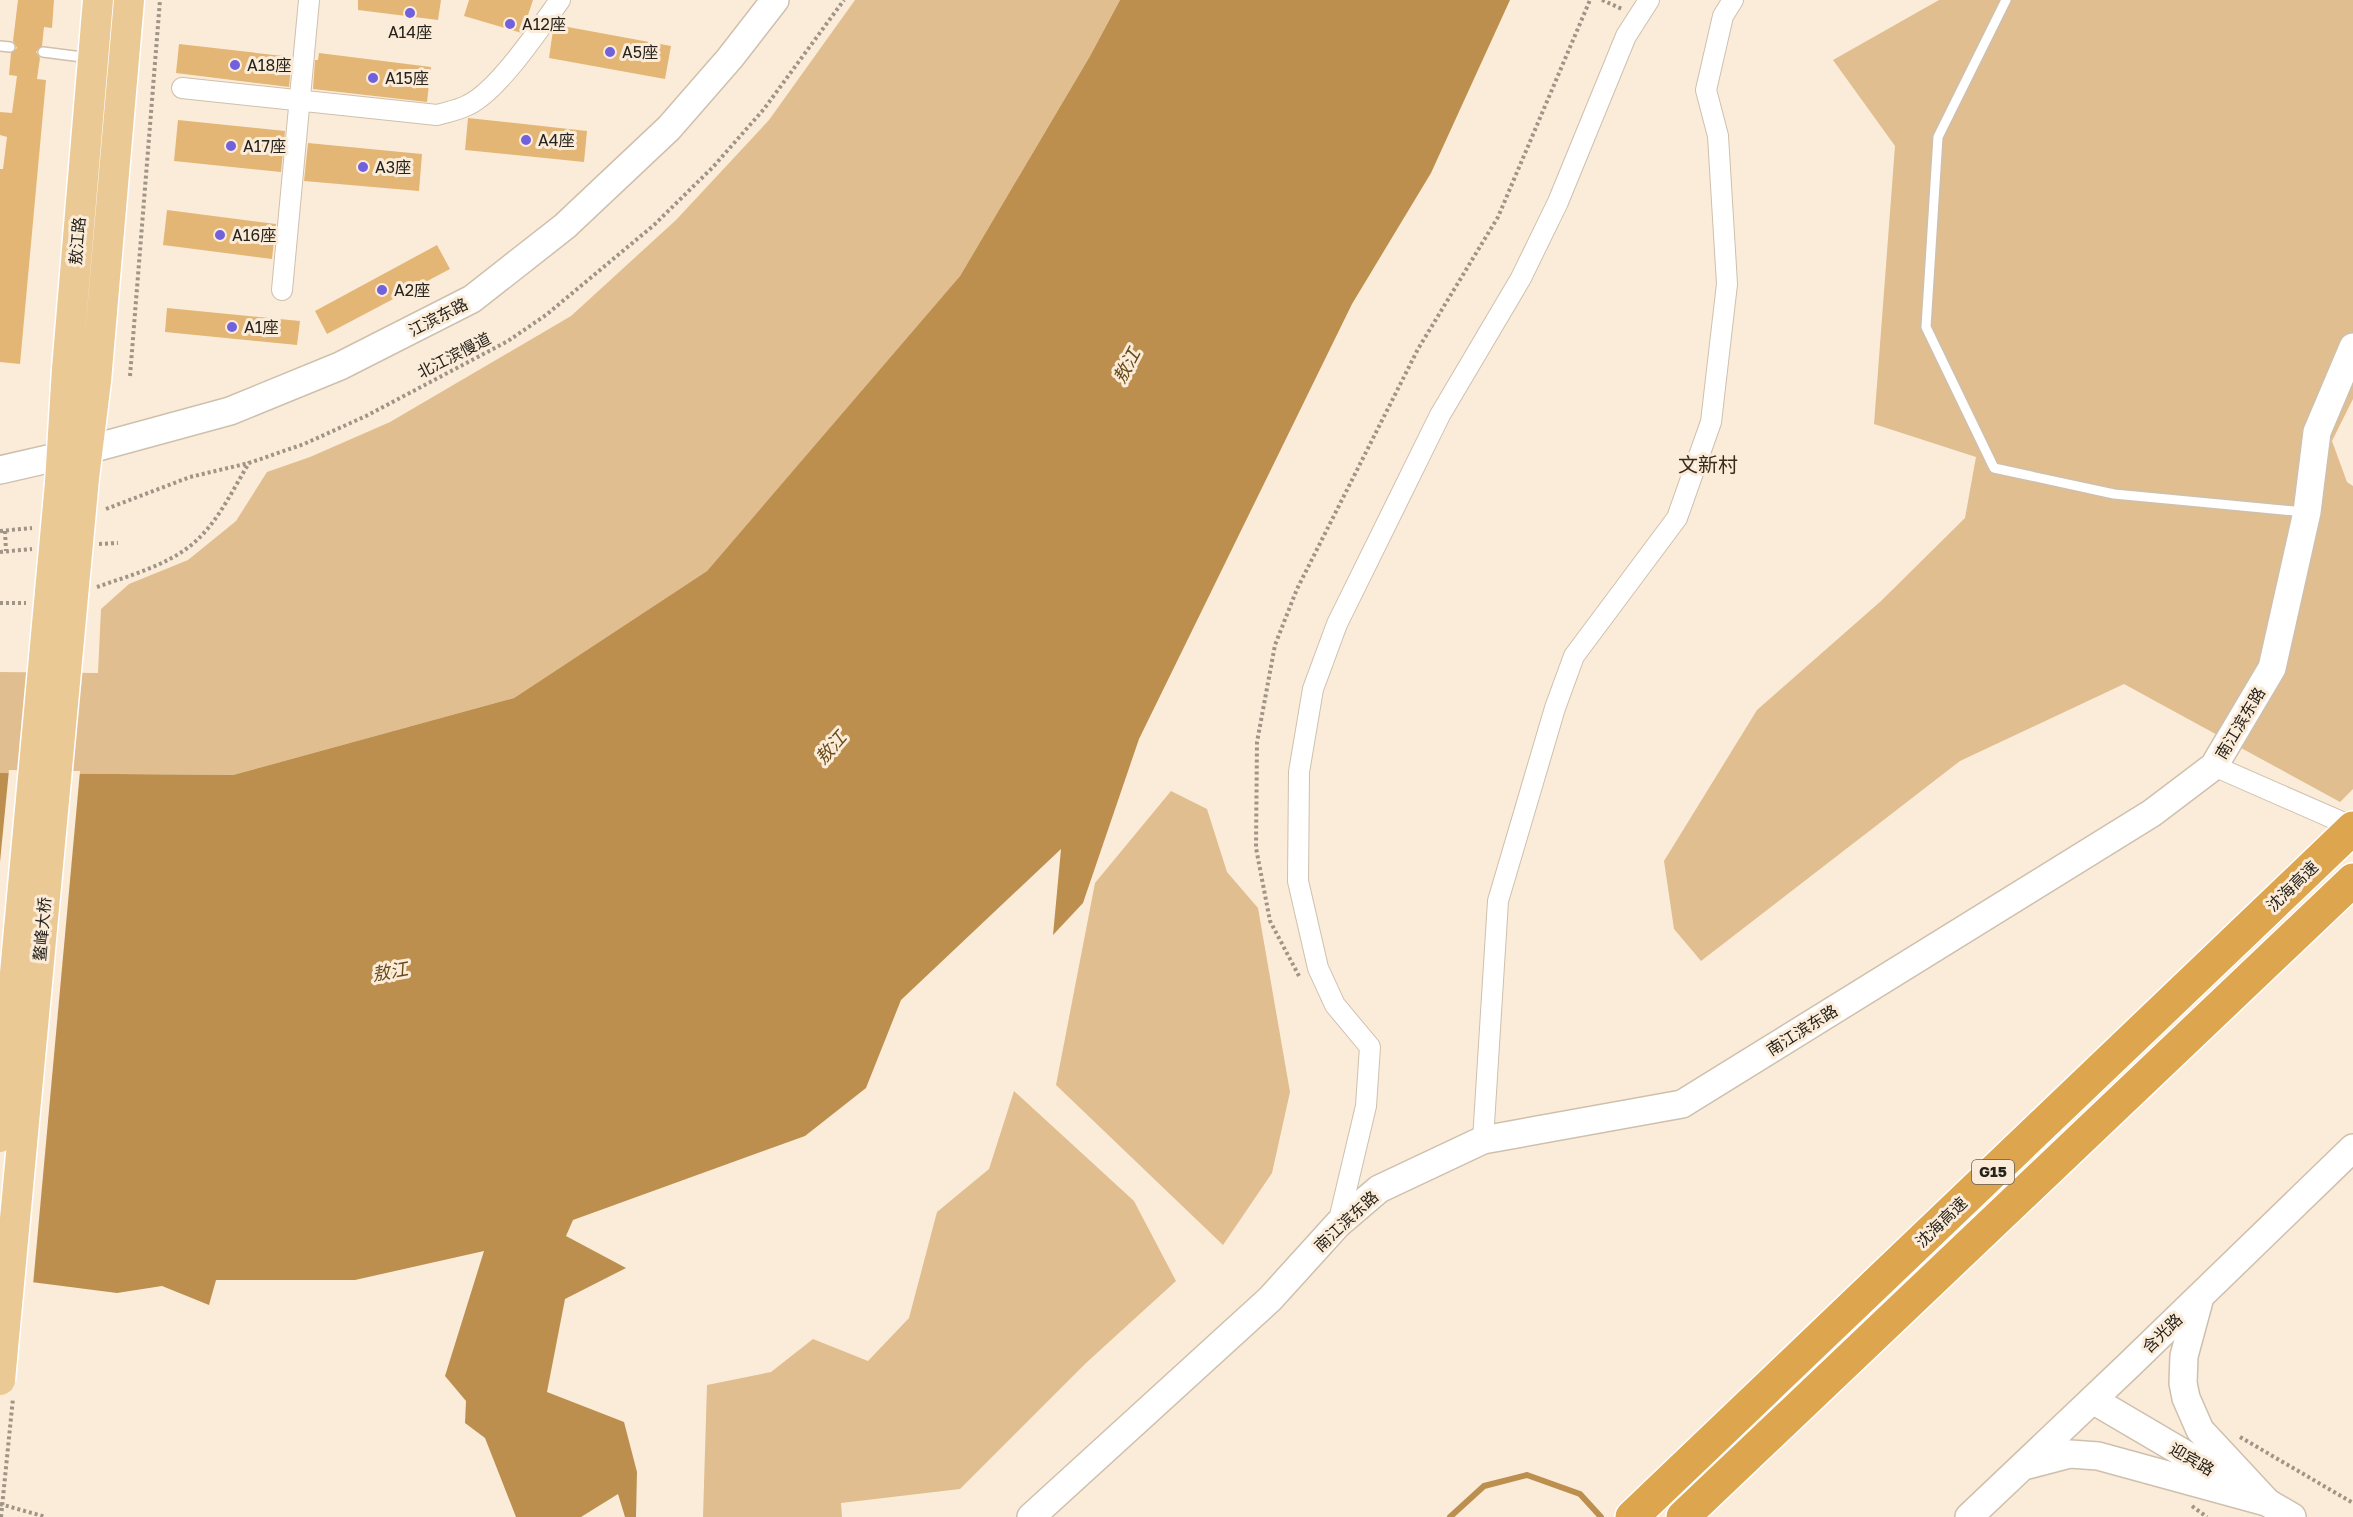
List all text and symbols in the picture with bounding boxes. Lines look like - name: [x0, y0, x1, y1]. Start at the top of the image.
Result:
- marker: A14座: [403, 6, 417, 20]
- place label: A12座: [522, 14, 566, 34]
- marker: A12座: [503, 17, 517, 31]
- place label: A14座: [388, 22, 432, 42]
- place label: A5座: [622, 42, 658, 62]
- marker: A5座: [603, 45, 617, 59]
- place label: A18座: [247, 55, 291, 75]
- marker: A18座: [228, 58, 242, 72]
- place label: A15座: [385, 68, 429, 88]
- marker: A15座: [366, 71, 380, 85]
- place label: A4座: [538, 130, 574, 150]
- marker: A4座: [519, 133, 533, 147]
- place label: A17座: [243, 136, 286, 156]
- marker: A17座: [224, 139, 238, 153]
- place label: A3座: [375, 157, 411, 177]
- marker: A3座: [356, 160, 370, 174]
- street label: 敖江路: [65, 216, 89, 266]
- place label: A16座: [232, 225, 276, 245]
- marker: A16座: [213, 228, 227, 242]
- place label: A2座: [394, 280, 430, 300]
- marker: A2座: [375, 283, 389, 297]
- street label: 江滨东路: [405, 294, 471, 340]
- place label: A1座: [244, 317, 278, 337]
- marker: A1座: [225, 320, 239, 334]
- street label: 北江滨慢道: [414, 328, 494, 382]
- water label: 敖江: [1108, 343, 1145, 387]
- district label: 文新村: [1678, 452, 1738, 476]
- street label: 南江滨东路: [2211, 684, 2269, 762]
- water label: 敖江: [810, 725, 852, 768]
- street label: 沈海高速: [2262, 857, 2322, 915]
- street label: 鳌峰大桥: [29, 896, 55, 962]
- water label: 敖江: [370, 957, 411, 985]
- street label: 南江滨东路: [1763, 1000, 1841, 1060]
- road number: G15: [1972, 1160, 2014, 1184]
- street label: 南江滨东路: [1310, 1186, 1382, 1256]
- street label: 沈海高速: [1911, 1193, 1971, 1251]
- street label: 含光路: [2138, 1309, 2186, 1357]
- street label: 迎宾路: [2166, 1438, 2218, 1480]

